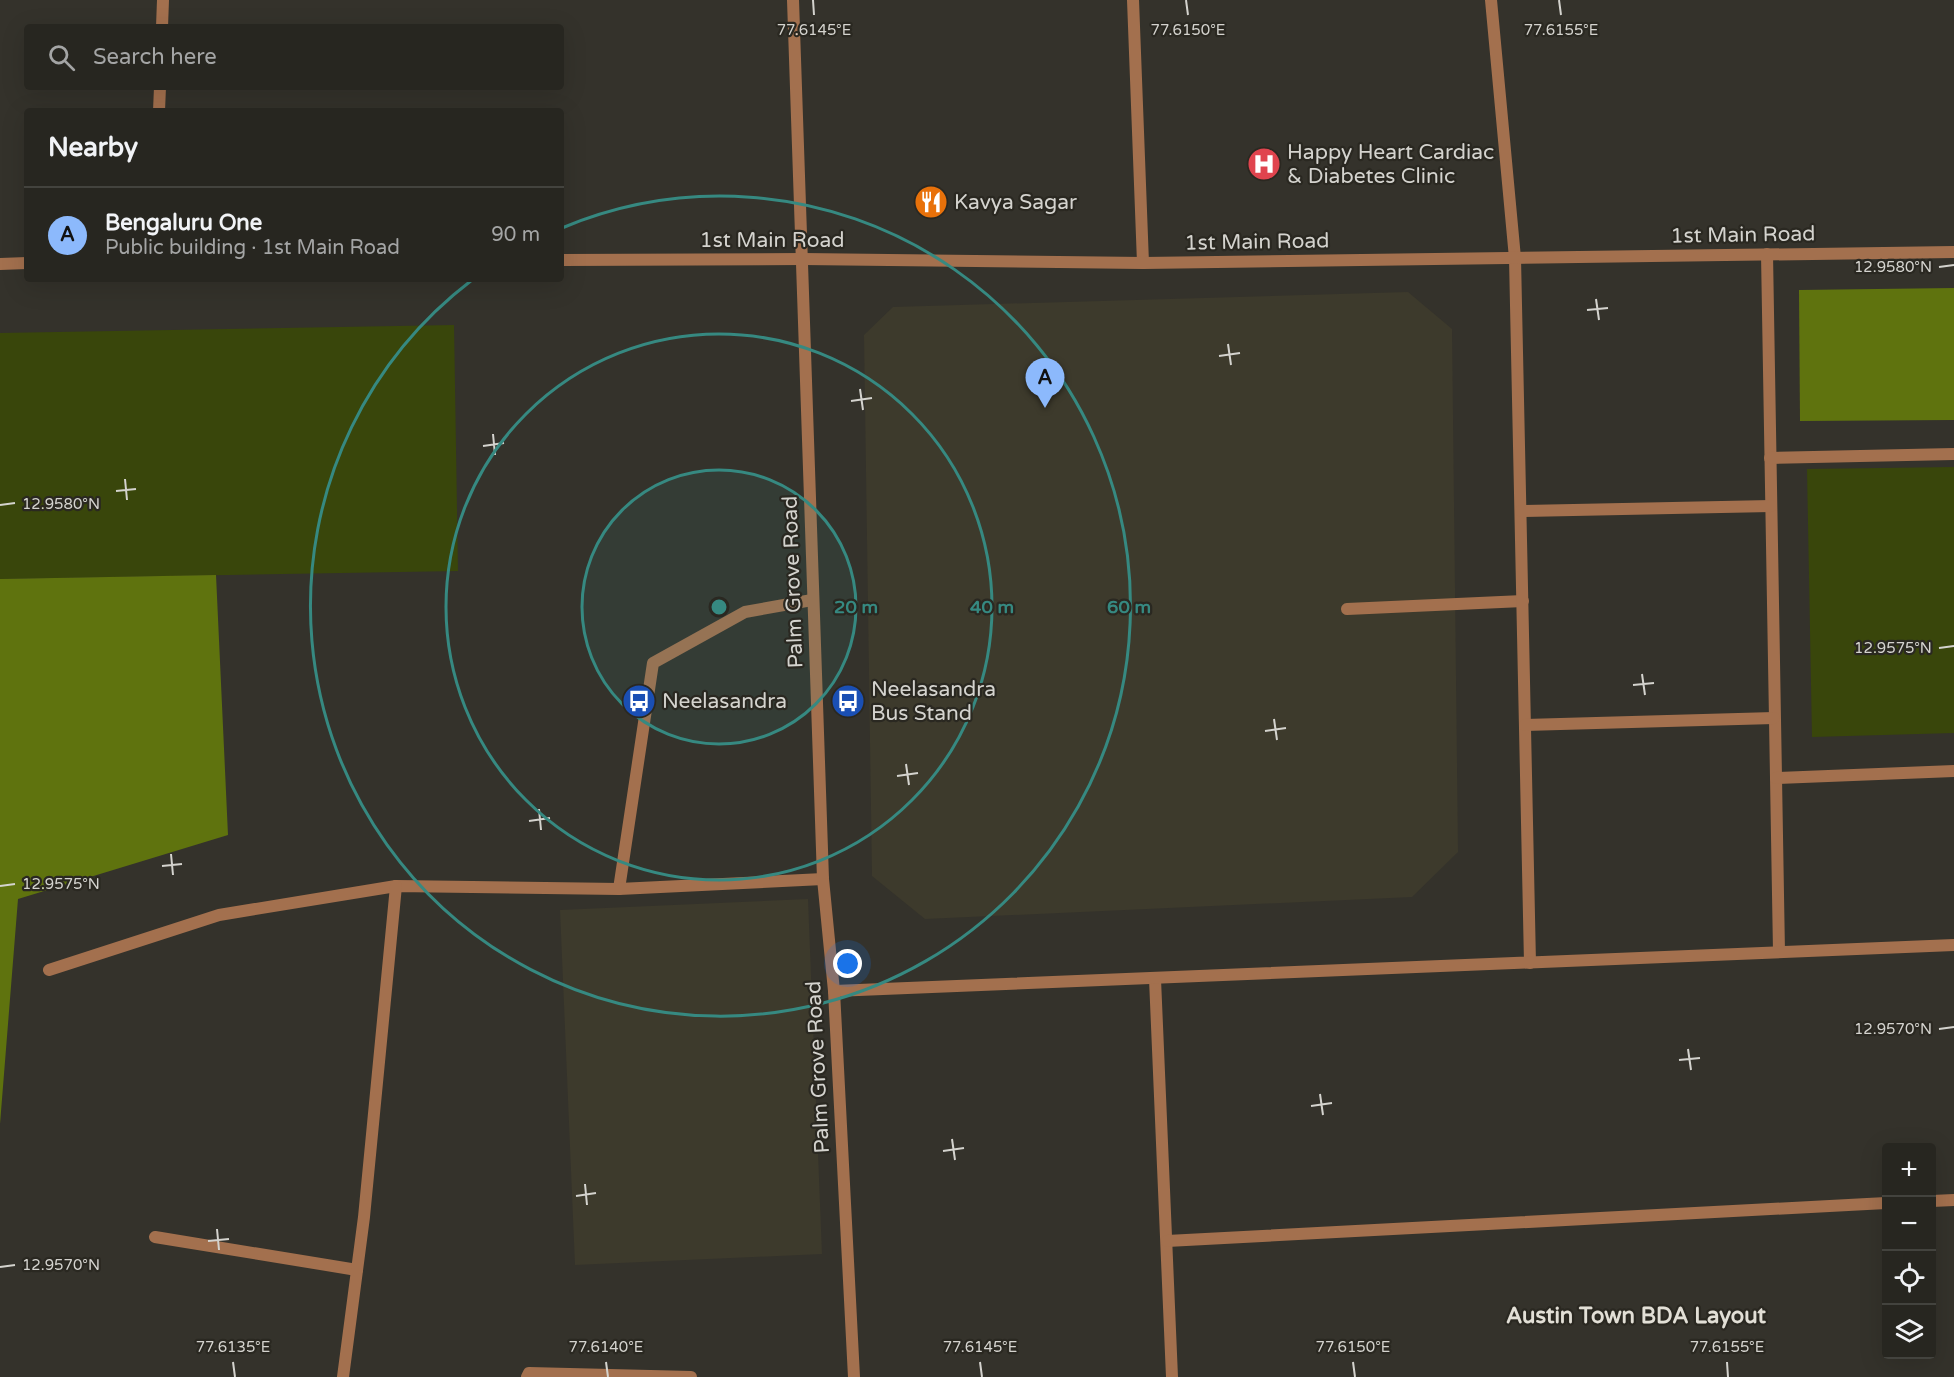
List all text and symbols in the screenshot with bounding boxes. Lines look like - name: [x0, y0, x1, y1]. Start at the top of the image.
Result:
- text: 77.6145°E: [777, 21, 851, 39]
- text: 77.6150°E: [1151, 21, 1225, 39]
- text: 77.6155°E: [1524, 21, 1598, 39]
- search box: [24, 24, 564, 90]
- icon: search: [45, 41, 78, 74]
- text: Search here: [93, 44, 217, 70]
- text: Nearby: [48, 132, 138, 163]
- place label: Happy Heart Cardiac & Diabetes Clinic: [1287, 140, 1494, 189]
- hospital icon: Happy Heart Cardiac & Diabetes Clinic: [1246, 146, 1282, 182]
- restaurant icon: Kavya Sagar: [913, 184, 949, 220]
- place label: Kavya Sagar: [954, 190, 1077, 215]
- text: Bengaluru One: [105, 210, 262, 236]
- street label: 1st Main Road: [1670, 221, 1816, 249]
- text: A: [60, 223, 75, 247]
- text: 90 m: [491, 223, 540, 247]
- street label: 1st Main Road: [699, 228, 845, 253]
- street label: 1st Main Road: [1184, 228, 1330, 256]
- text: Public building · 1st Main Road: [105, 236, 400, 260]
- text: 12.9580°N: [1854, 258, 1932, 276]
- pin: A: [1026, 358, 1064, 408]
- text: 12.9580°N: [22, 495, 100, 513]
- street label: Palm Grove Road: [777, 495, 809, 669]
- text: 20 m: [834, 596, 878, 618]
- text: 40 m: [970, 596, 1014, 618]
- text: 60 m: [1107, 596, 1151, 618]
- centre of rings: [709, 597, 729, 617]
- text: 12.9575°N: [1854, 639, 1932, 657]
- place label: Neelasandra Bus Stand: [871, 677, 996, 726]
- bus stop icon: Neelasandra: [621, 683, 657, 719]
- bus stop icon: Neelasandra Bus Stand: [830, 683, 866, 719]
- place label: Neelasandra: [662, 689, 787, 714]
- text: 12.9575°N: [22, 875, 100, 893]
- your location: [833, 949, 862, 978]
- street label: Palm Grove Road: [801, 980, 835, 1154]
- text: 12.9570°N: [1854, 1020, 1932, 1038]
- map controls: [1882, 1143, 1936, 1359]
- button: +: [1882, 1143, 1936, 1197]
- button: −: [1882, 1197, 1936, 1251]
- button: locate: [1882, 1251, 1936, 1305]
- text: 12.9570°N: [22, 1256, 100, 1274]
- district label: Austin Town BDA Layout: [1506, 1303, 1767, 1329]
- button: layers: [1882, 1305, 1936, 1359]
- text: 77.6135°E: [196, 1338, 270, 1356]
- text: 77.6140°E: [569, 1338, 643, 1356]
- text: 77.6145°E: [943, 1338, 1017, 1356]
- text: 77.6150°E: [1316, 1338, 1390, 1356]
- text: 77.6155°E: [1690, 1338, 1764, 1356]

